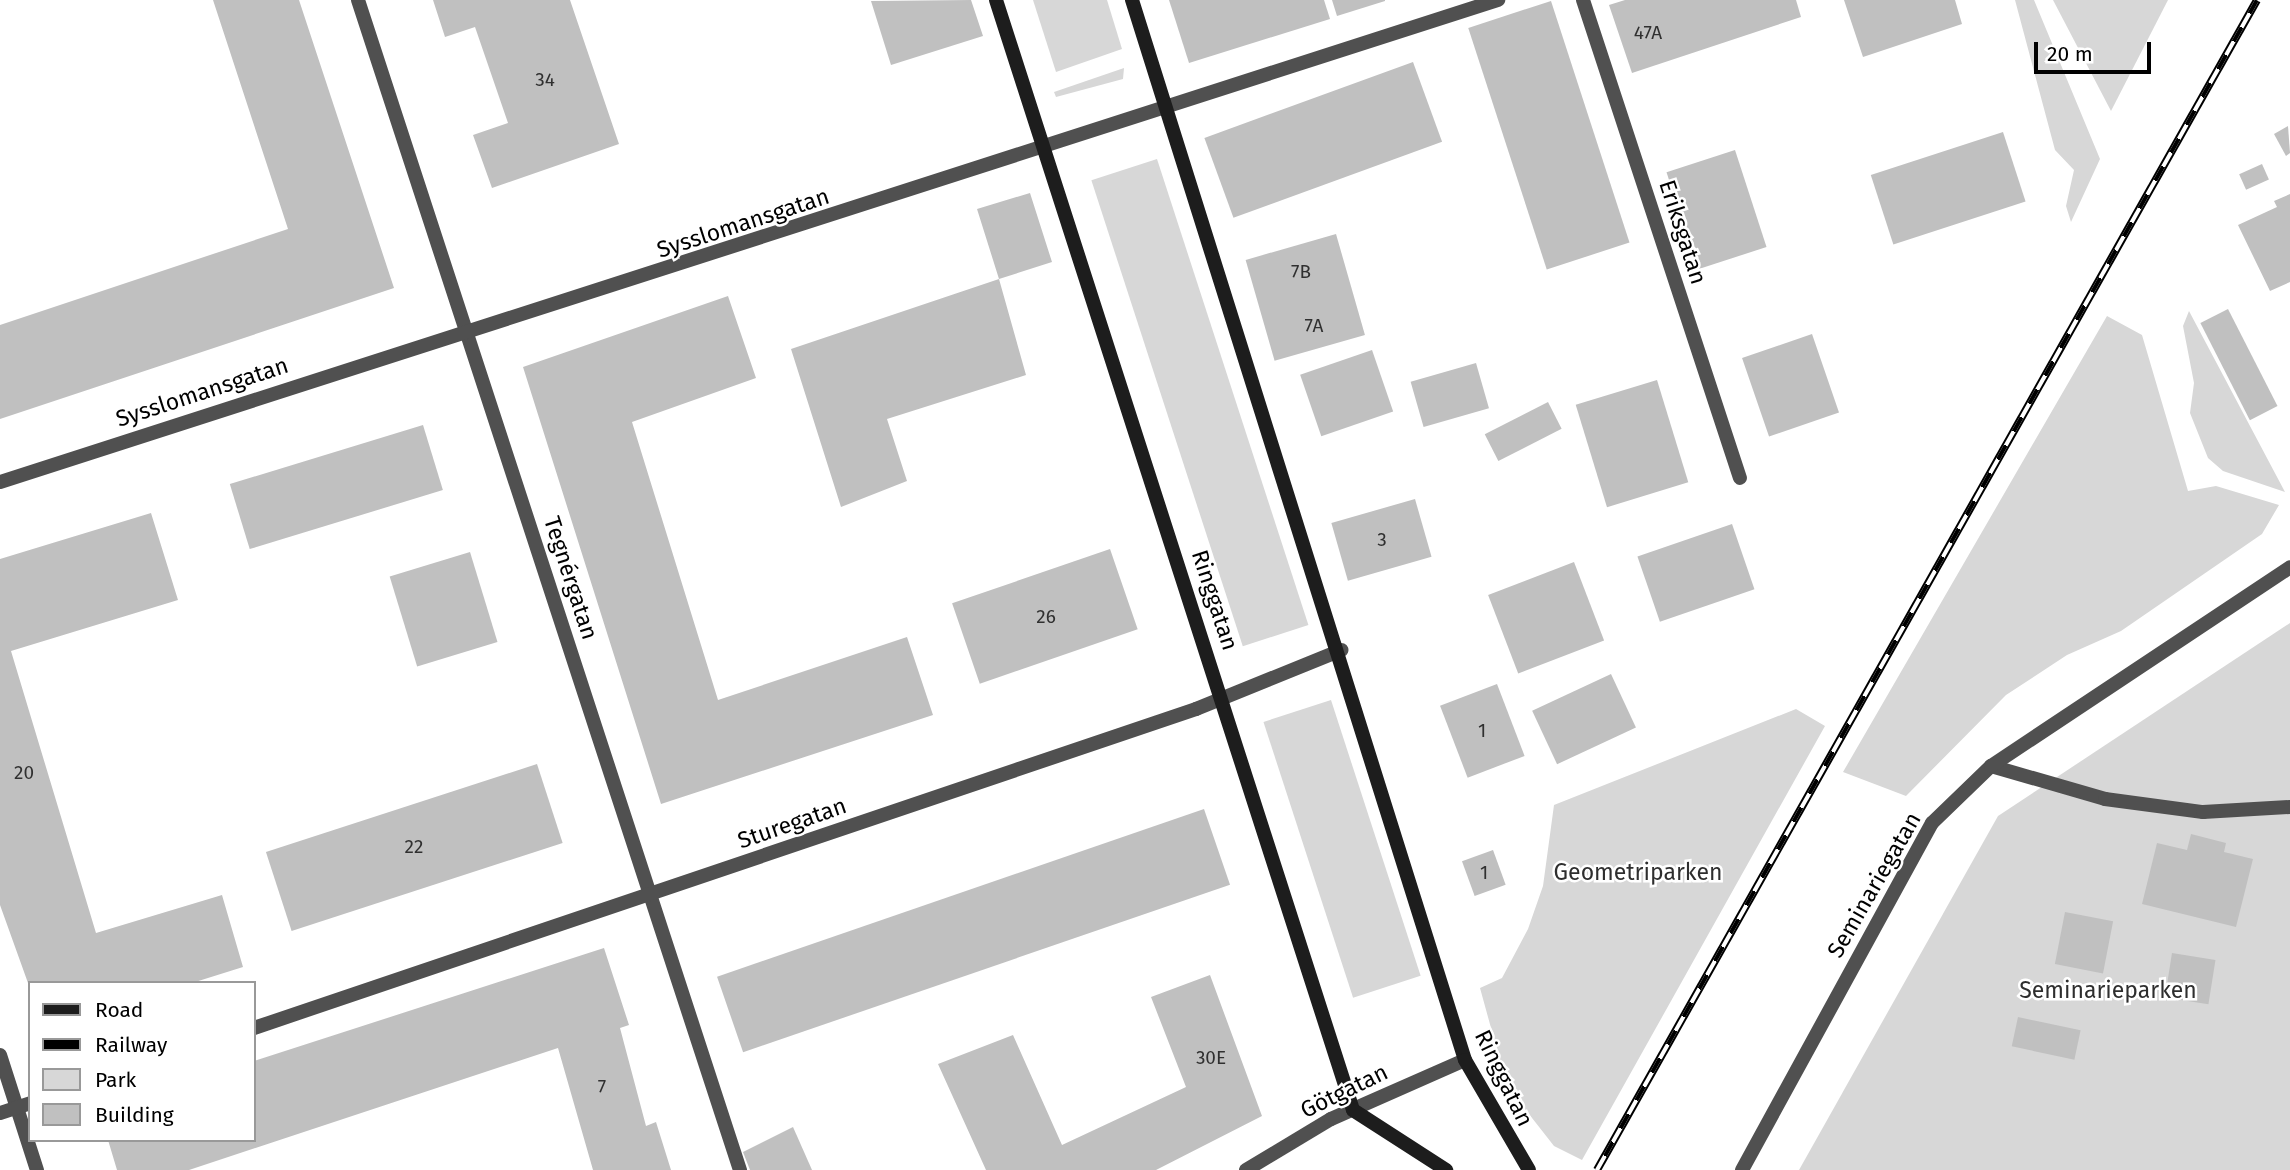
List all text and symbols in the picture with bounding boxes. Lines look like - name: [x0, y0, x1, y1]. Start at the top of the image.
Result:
- house number: 47A: [1634, 22, 1662, 44]
- scale bar: [2038, 28, 2155, 72]
- text: 20 m: [2047, 41, 2093, 67]
- house number: 34: [535, 69, 555, 91]
- street label: Eriksgatan: [1653, 176, 1713, 288]
- street label: Sysslomansgatan: [653, 182, 833, 264]
- house number: 7B: [1291, 261, 1311, 283]
- house number: 7A: [1305, 315, 1323, 337]
- street label: Sysslomansgatan: [112, 351, 292, 433]
- street label: Tegnérgatan: [538, 513, 604, 643]
- house number: 3: [1377, 529, 1387, 551]
- street label: Ringgatan: [1186, 546, 1244, 654]
- house number: 26: [1036, 606, 1056, 628]
- house number: 1: [1478, 720, 1486, 742]
- house number: 20: [14, 762, 34, 784]
- street label: Sturegatan: [734, 792, 850, 854]
- street label: Seminariegatan: [1821, 807, 1927, 963]
- house number: 22: [405, 836, 423, 858]
- park label: Geometriparken: [1554, 858, 1722, 886]
- house number: 1: [1480, 862, 1488, 884]
- park label: Seminarieparken: [2019, 976, 2197, 1004]
- legend: [28, 981, 256, 1142]
- text: Road: [95, 997, 143, 1023]
- street label: Ringgatan: [1469, 1025, 1539, 1131]
- text: Railway: [95, 1032, 167, 1058]
- house number: 30E: [1196, 1047, 1226, 1069]
- street label: Götgatan: [1296, 1058, 1392, 1124]
- text: Park: [95, 1067, 136, 1093]
- house number: 7: [598, 1076, 606, 1098]
- text: Building: [95, 1102, 174, 1128]

